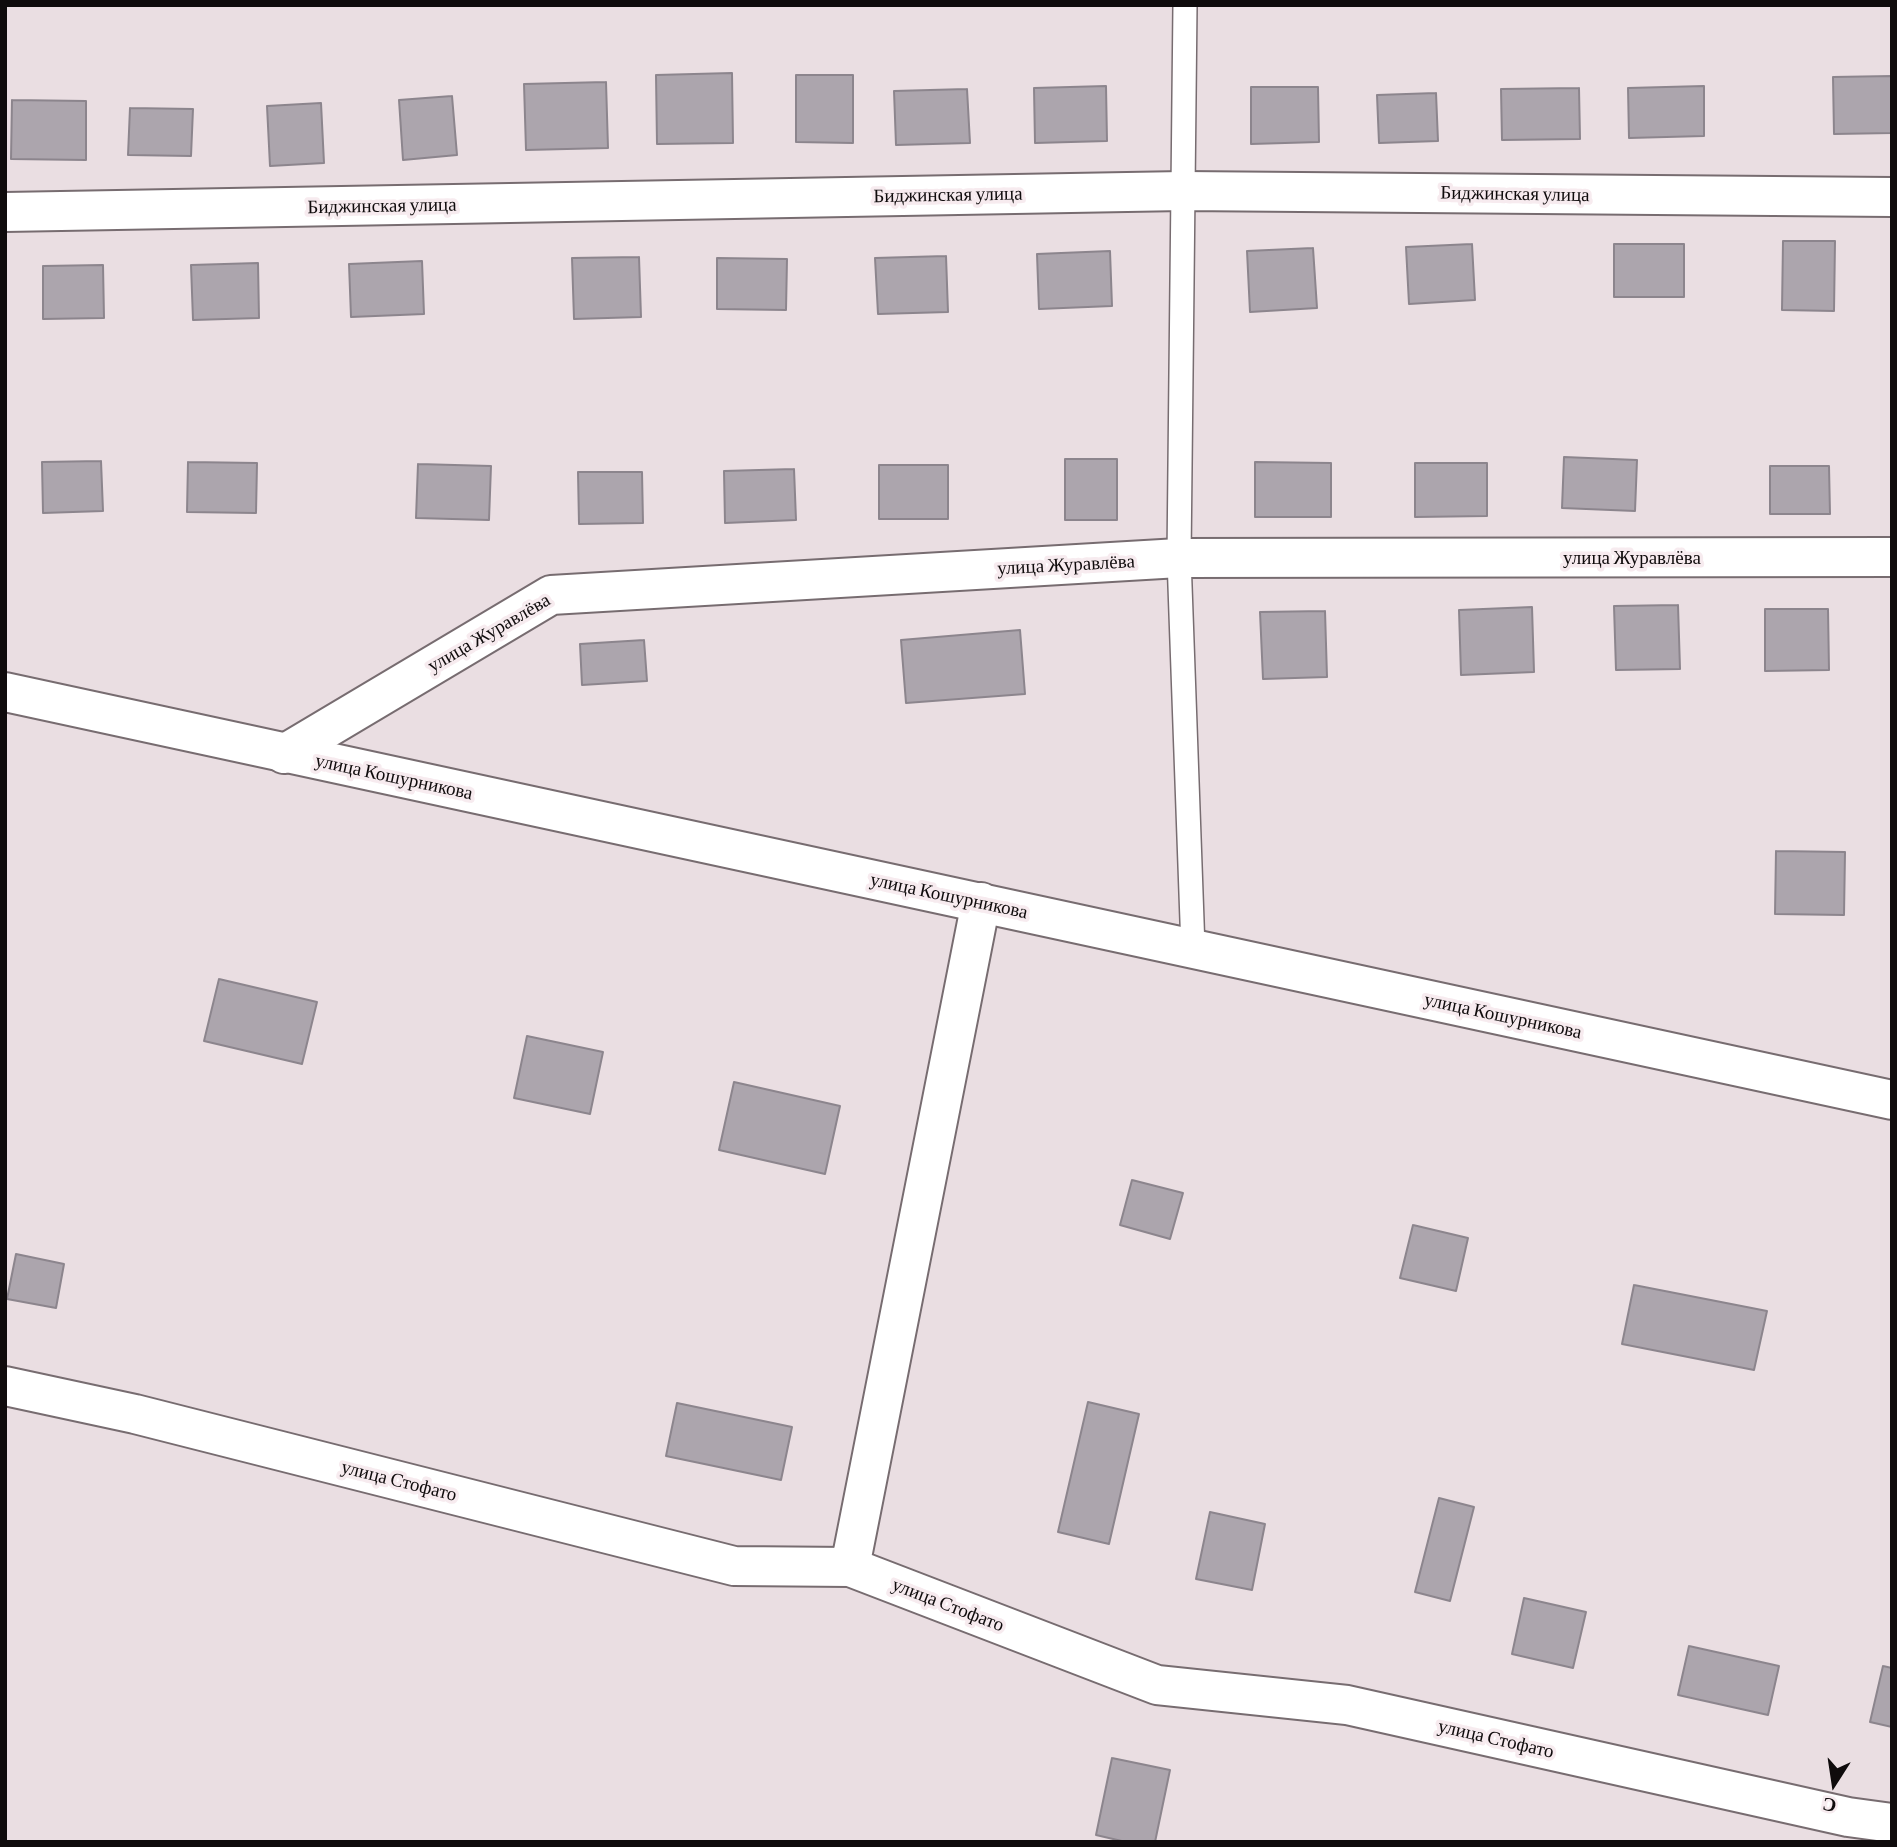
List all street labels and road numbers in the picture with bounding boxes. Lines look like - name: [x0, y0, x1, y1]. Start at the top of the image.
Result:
- street label: Биджинская улица: [1440, 181, 1590, 207]
- street label: Биджинская улица: [873, 182, 1023, 208]
- street label: Биджинская улица: [307, 193, 457, 219]
- street label: улица Журавлёва: [1563, 547, 1701, 569]
- street label: улица Журавлёва: [997, 550, 1135, 580]
- street label: улица Журавлёва: [424, 589, 554, 677]
- street label: улица Кошурникова: [313, 749, 475, 805]
- street label: улица Кошурникова: [868, 868, 1030, 924]
- street label: улица Кошурникова: [1422, 988, 1584, 1044]
- street label: улица Стофато: [339, 1456, 459, 1506]
- street label: улица Стофато: [889, 1573, 1007, 1637]
- street label: улица Стофато: [1436, 1715, 1556, 1763]

